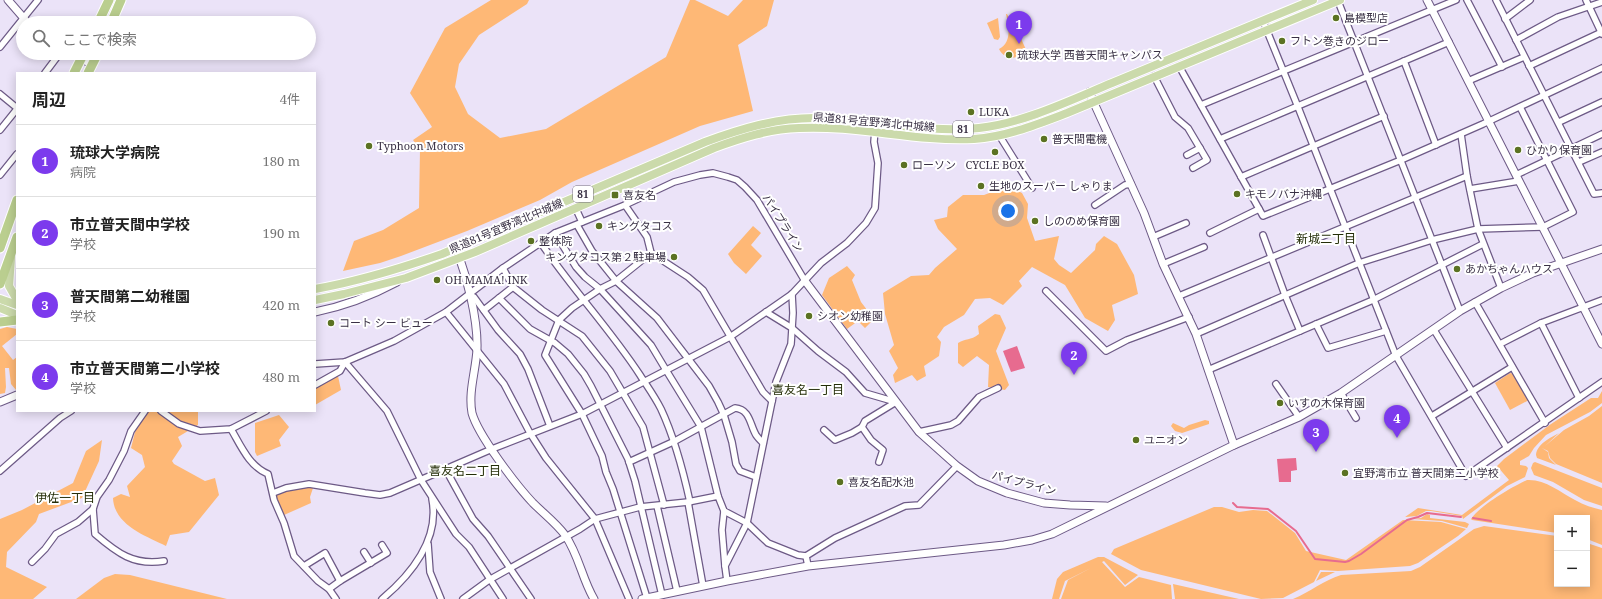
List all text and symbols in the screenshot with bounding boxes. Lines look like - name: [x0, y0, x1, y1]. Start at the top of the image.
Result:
- place label: 島模型店: [1344, 10, 1388, 25]
- pin: 1: [1006, 11, 1032, 44]
- marker: 島模型店: [1331, 13, 1341, 23]
- search box: [16, 16, 316, 60]
- icon: search: [30, 27, 52, 49]
- text: ここで検索: [62, 29, 137, 49]
- place label: フトン巻きのジロー: [1290, 33, 1389, 48]
- marker: フトン巻きのジロー: [1277, 36, 1287, 46]
- place label: 琉球大学 西普天間キャンパス: [1017, 47, 1163, 62]
- marker: 琉球大学 西普天間キャンパス: [1004, 50, 1014, 60]
- text: 周辺: [32, 88, 66, 111]
- text: 4件: [280, 90, 300, 108]
- place label: LUKA: [979, 104, 1009, 119]
- marker: LUKA: [966, 107, 976, 117]
- street label: 県道81号宜野湾北中城線: [812, 109, 936, 134]
- road number: 81: [953, 121, 973, 137]
- place label: 普天間電機: [1052, 131, 1107, 146]
- marker: 普天間電機: [1039, 134, 1049, 144]
- place label: Typhoon Motors: [377, 138, 463, 153]
- marker: Typhoon Motors: [364, 141, 374, 151]
- text: 琉球大学病院: [70, 142, 160, 162]
- place label: ひかり保育園: [1526, 142, 1592, 157]
- marker: ひかり保育園: [1513, 145, 1523, 155]
- marker: CYCLE BOX: [990, 147, 1000, 157]
- text: 1: [41, 152, 49, 170]
- text: 180 m: [263, 152, 300, 170]
- place label: ローソン: [912, 157, 956, 172]
- place label: CYCLE BOX: [965, 157, 1025, 172]
- marker: ローソン: [899, 160, 909, 170]
- text: 病院: [70, 163, 96, 181]
- place label: 生地のスーパー しゃりま: [989, 178, 1113, 193]
- marker: 生地のスーパー しゃりま: [976, 181, 986, 191]
- road number: 81: [573, 186, 593, 202]
- place label: キモノバナ沖縄: [1245, 186, 1322, 201]
- place label: 喜友名: [623, 187, 656, 202]
- marker: キモノバナ沖縄: [1232, 189, 1242, 199]
- marker: 喜友名: [610, 190, 620, 200]
- street label: パイプライン: [760, 191, 807, 255]
- street label: 県道81号宜野湾北中城線: [447, 195, 565, 256]
- your location: [998, 201, 1018, 221]
- place label: しののめ保育園: [1043, 213, 1120, 228]
- text: 市立普天間中学校: [70, 214, 190, 234]
- marker: しののめ保育園: [1030, 216, 1040, 226]
- place label: キングタコス: [607, 218, 673, 233]
- marker: キングタコス: [594, 221, 604, 231]
- text: 2: [41, 224, 49, 242]
- text: 190 m: [263, 224, 300, 242]
- district label: 新城二丁目: [1296, 230, 1356, 247]
- place label: 整体院: [539, 233, 572, 248]
- text: 学校: [70, 235, 96, 253]
- marker: 整体院: [526, 236, 536, 246]
- place label: キングタコス第２駐車場: [545, 249, 666, 264]
- marker: キングタコス第２駐車場: [669, 252, 679, 262]
- place label: あかちゃんハウス: [1465, 261, 1553, 276]
- marker: あかちゃんハウス: [1452, 264, 1462, 274]
- place label: OH MAMA! INK: [445, 272, 528, 287]
- marker: OH MAMA! INK: [432, 275, 442, 285]
- text: 普天間第二幼稚園: [70, 286, 190, 306]
- text: 3: [41, 296, 49, 314]
- text: 420 m: [263, 296, 300, 314]
- text: 学校: [70, 307, 96, 325]
- place label: シオン幼稚園: [817, 308, 883, 323]
- marker: シオン幼稚園: [804, 311, 814, 321]
- place label: コート シー ビュー: [339, 315, 433, 330]
- marker: コート シー ビュー: [326, 318, 336, 328]
- pin: 2: [1061, 342, 1087, 375]
- text: 市立普天間第二小学校: [70, 358, 220, 378]
- text: 4: [41, 368, 49, 386]
- text: 480 m: [263, 368, 300, 386]
- text: 学校: [70, 379, 96, 397]
- district label: 喜友名一丁目: [772, 381, 844, 398]
- place label: いすの木保育園: [1288, 395, 1365, 410]
- marker: いすの木保育園: [1275, 398, 1285, 408]
- pin: 4: [1384, 405, 1410, 438]
- pin: 3: [1303, 419, 1329, 452]
- place label: ユニオン: [1144, 432, 1188, 447]
- marker: ユニオン: [1131, 435, 1141, 445]
- district label: 喜友名二丁目: [429, 462, 501, 479]
- place label: 宜野湾市立 普天間第二小学校: [1353, 465, 1499, 480]
- street label: パイプライン: [990, 467, 1058, 498]
- marker: 宜野湾市立 普天間第二小学校: [1340, 468, 1350, 478]
- place label: 喜友名配水池: [848, 474, 914, 489]
- marker: 喜友名配水池: [835, 477, 845, 487]
- district label: 伊佐一丁目: [35, 489, 95, 506]
- map controls: [1554, 515, 1590, 587]
- button: +: [1554, 515, 1590, 551]
- button: −: [1554, 551, 1590, 587]

